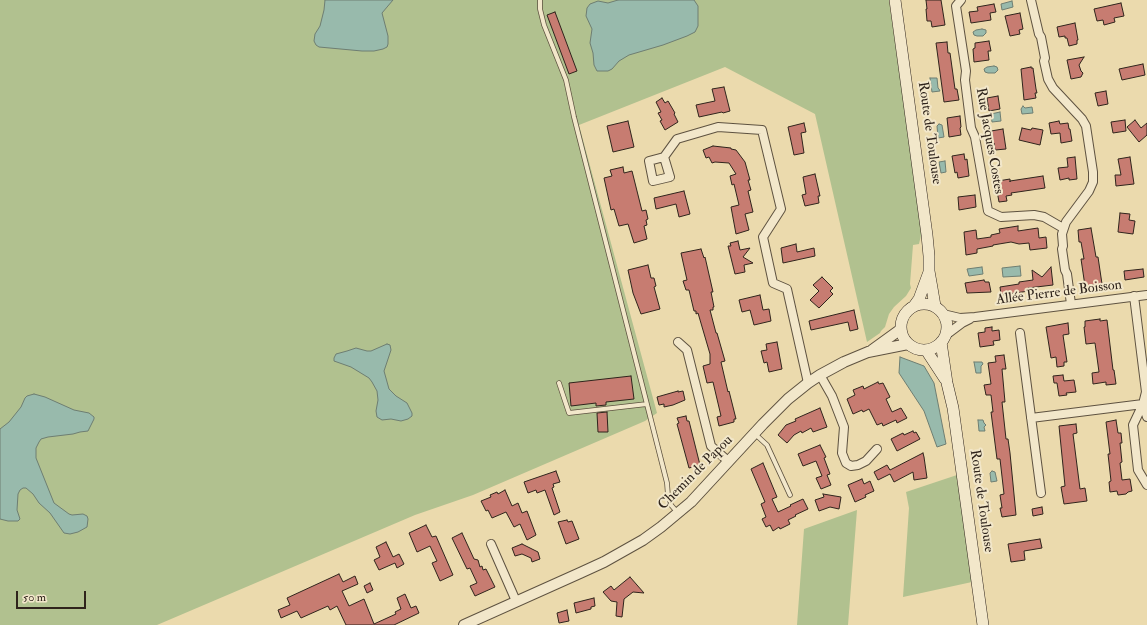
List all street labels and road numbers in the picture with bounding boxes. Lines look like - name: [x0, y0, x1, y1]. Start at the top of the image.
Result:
- street label: Route de Toulouse: [913, 81, 945, 185]
- street label: Rue Jacques Costes: [971, 86, 1007, 196]
- street label: Allée Pierre de Boisson: [995, 277, 1123, 309]
- street label: Chemin de Papou: [655, 432, 737, 514]
- street label: Route de Toulouse: [965, 449, 997, 553]

